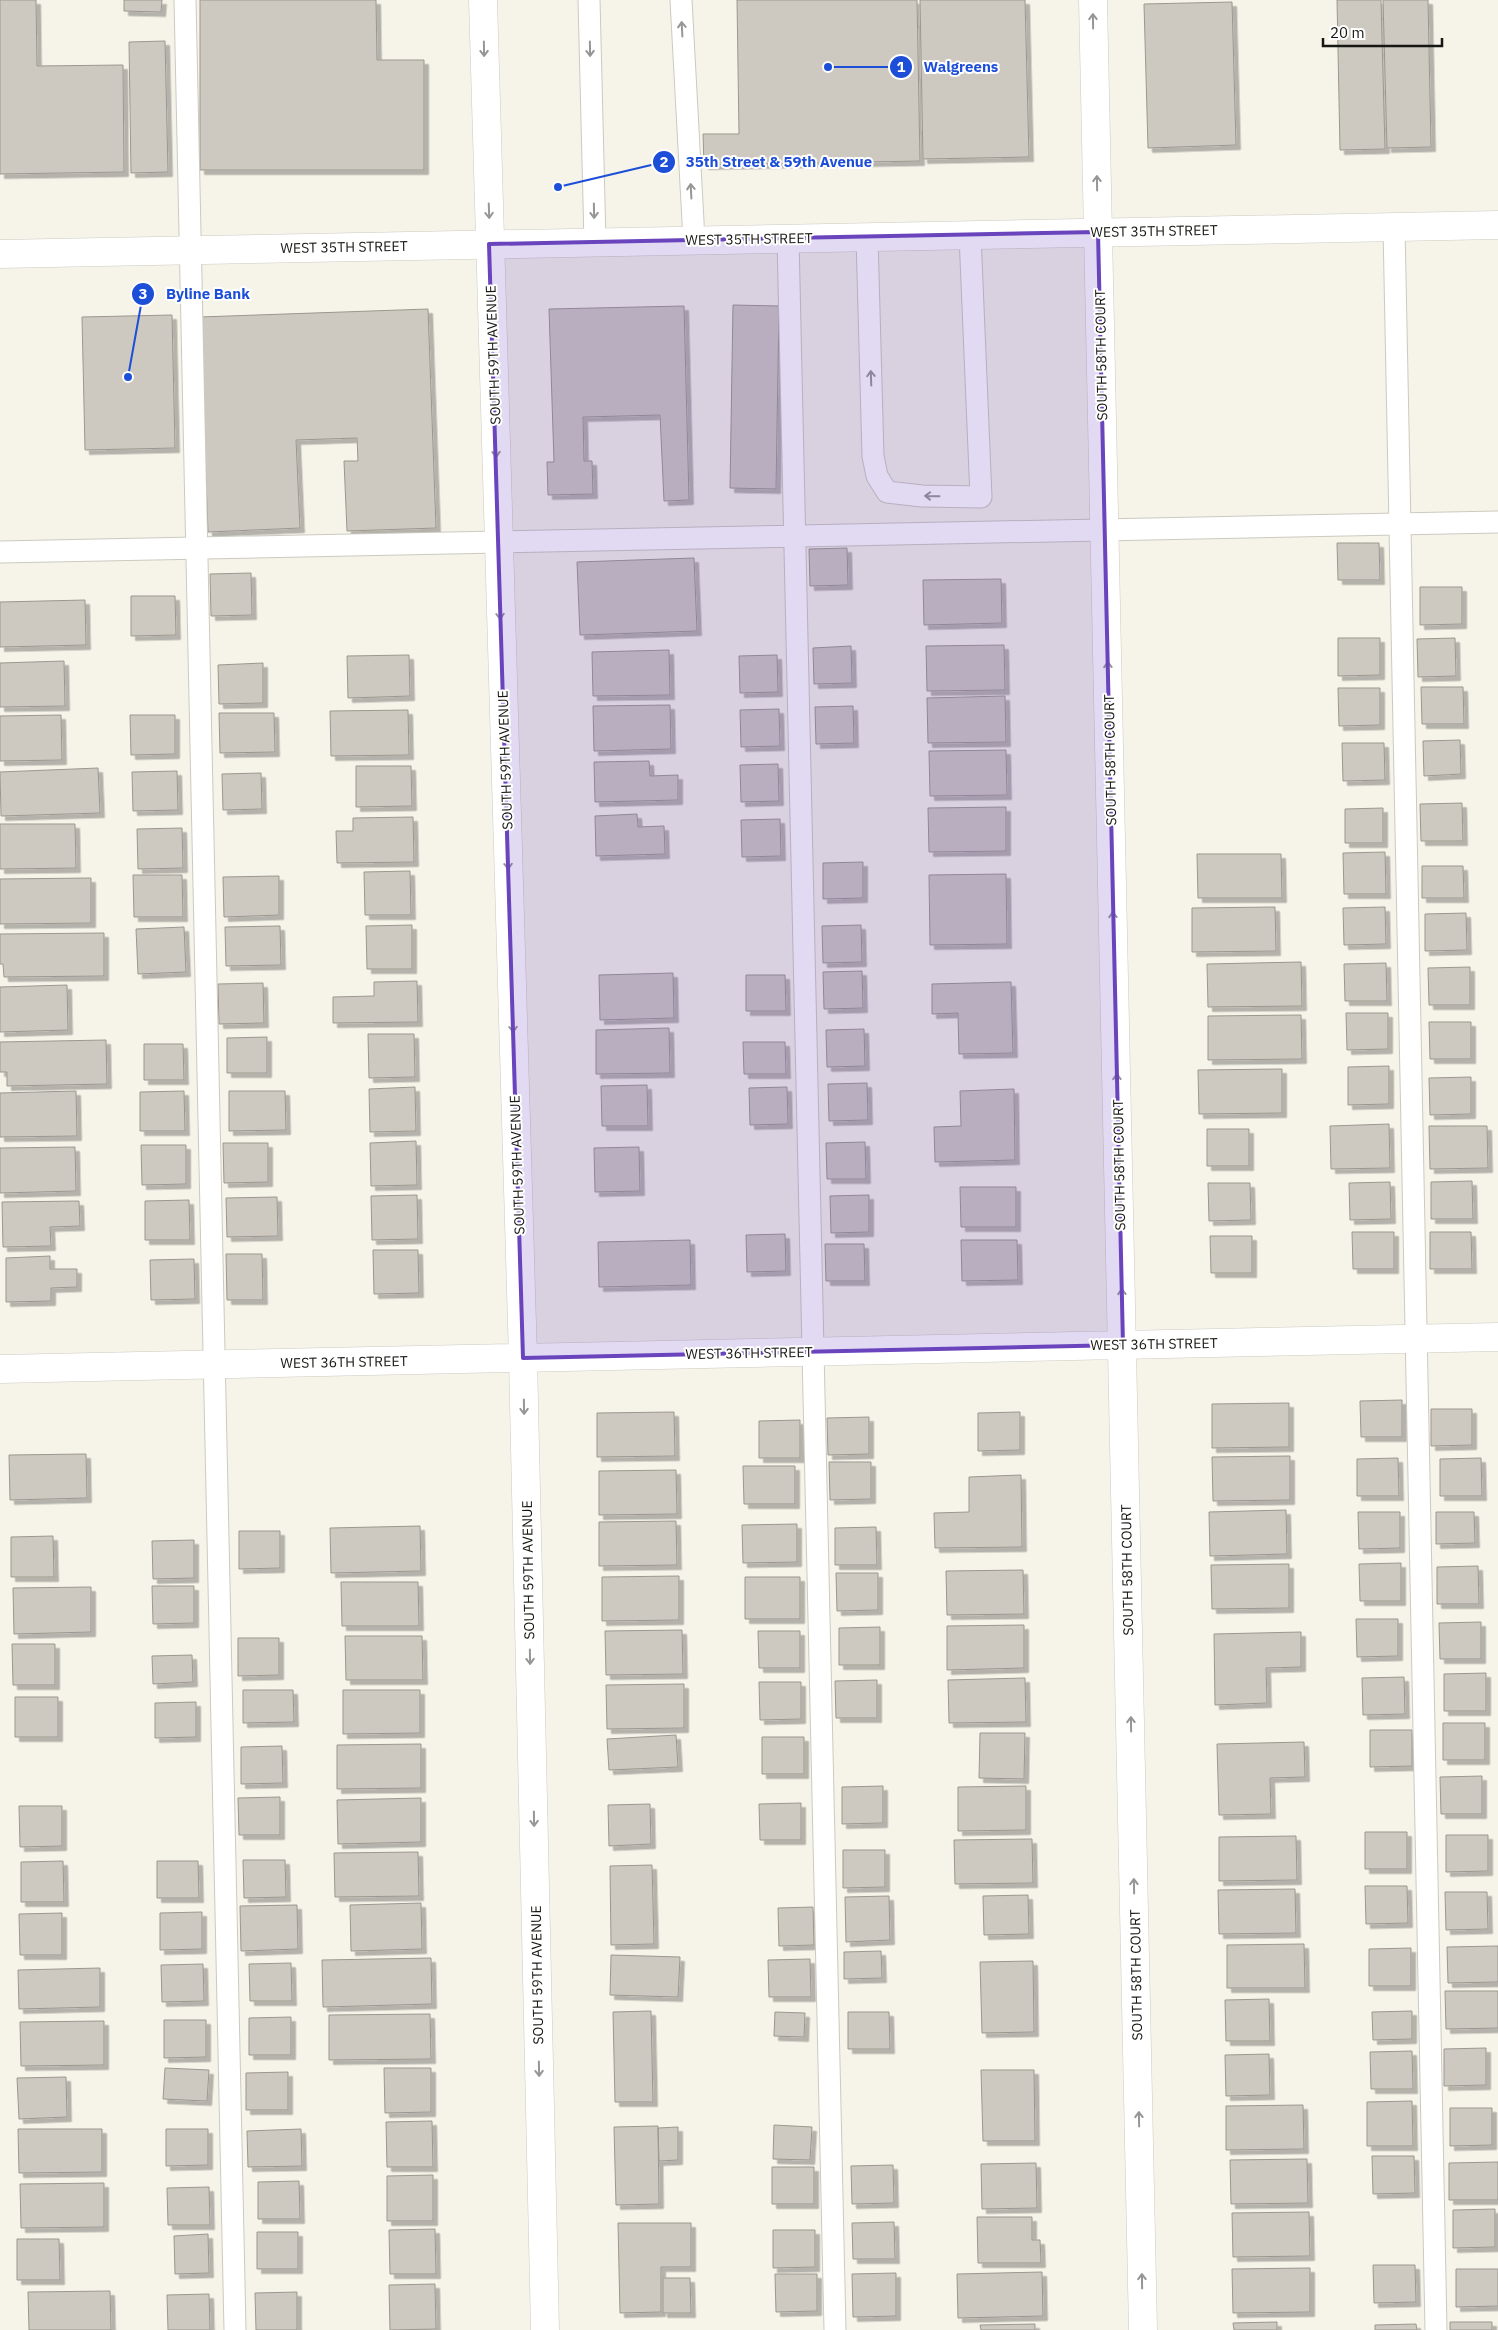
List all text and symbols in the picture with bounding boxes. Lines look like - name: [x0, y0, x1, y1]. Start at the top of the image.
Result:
- one-way arrow: [1089, 13, 1098, 29]
- scale bar: [1323, 15, 1442, 47]
- one-way arrow: [678, 21, 687, 37]
- text: 20 m: [1330, 23, 1365, 42]
- one-way arrow: [480, 40, 489, 56]
- one-way arrow: [585, 40, 595, 56]
- callout: Walgreens: [889, 52, 1008, 82]
- text: 1: [896, 57, 906, 76]
- text: Walgreens: [924, 57, 999, 76]
- callout: 35th Street & 59th Avenue: [651, 147, 883, 177]
- text: 2: [659, 152, 669, 171]
- text: 35th Street & 59th Avenue: [686, 152, 872, 171]
- one-way arrow: [1092, 176, 1102, 192]
- one-way arrow: [687, 184, 696, 200]
- one-way arrow: [589, 202, 599, 219]
- one-way arrow: [484, 203, 493, 219]
- street label: WEST 35TH STREET: [1090, 221, 1218, 241]
- street label: WEST 35TH STREET: [685, 229, 813, 249]
- street label: WEST 35TH STREET: [280, 237, 408, 257]
- callout: Byline Bank: [131, 279, 259, 309]
- text: 3: [138, 284, 148, 303]
- text: Byline Bank: [166, 284, 250, 303]
- street label: SOUTH 59TH AVENUE: [482, 285, 504, 425]
- street label: SOUTH 58TH COURT: [1091, 289, 1111, 421]
- one-way arrow: [866, 370, 876, 386]
- one-way arrow: [491, 442, 500, 458]
- one-way arrow: [924, 491, 940, 501]
- one-way arrow: [496, 604, 505, 620]
- one-way arrow: [1103, 661, 1113, 678]
- street label: SOUTH 59TH AVENUE: [494, 690, 516, 830]
- street label: SOUTH 58TH COURT: [1100, 694, 1120, 826]
- one-way arrow: [503, 854, 513, 870]
- one-way arrow: [1109, 911, 1118, 927]
- one-way arrow: [508, 1016, 518, 1033]
- one-way arrow: [1112, 1073, 1122, 1090]
- street label: SOUTH 59TH AVENUE: [506, 1095, 528, 1235]
- street label: SOUTH 58TH COURT: [1109, 1099, 1129, 1231]
- one-way arrow: [1117, 1288, 1127, 1304]
- street label: WEST 36TH STREET: [1090, 1334, 1218, 1354]
- street label: WEST 36TH STREET: [685, 1343, 813, 1363]
- street label: WEST 36TH STREET: [280, 1352, 408, 1372]
- one-way arrow: [520, 1398, 529, 1414]
- street label: SOUTH 59TH AVENUE: [518, 1500, 538, 1640]
- street label: SOUTH 58TH COURT: [1117, 1504, 1137, 1636]
- one-way arrow: [525, 1648, 535, 1664]
- one-way arrow: [1126, 1716, 1135, 1732]
- one-way arrow: [529, 1810, 539, 1827]
- one-way arrow: [1129, 1879, 1139, 1895]
- street label: SOUTH 59TH AVENUE: [527, 1905, 547, 2045]
- street label: SOUTH 58TH COURT: [1126, 1909, 1146, 2041]
- one-way arrow: [535, 2061, 544, 2077]
- one-way arrow: [1134, 2111, 1144, 2128]
- one-way arrow: [1137, 2274, 1147, 2290]

